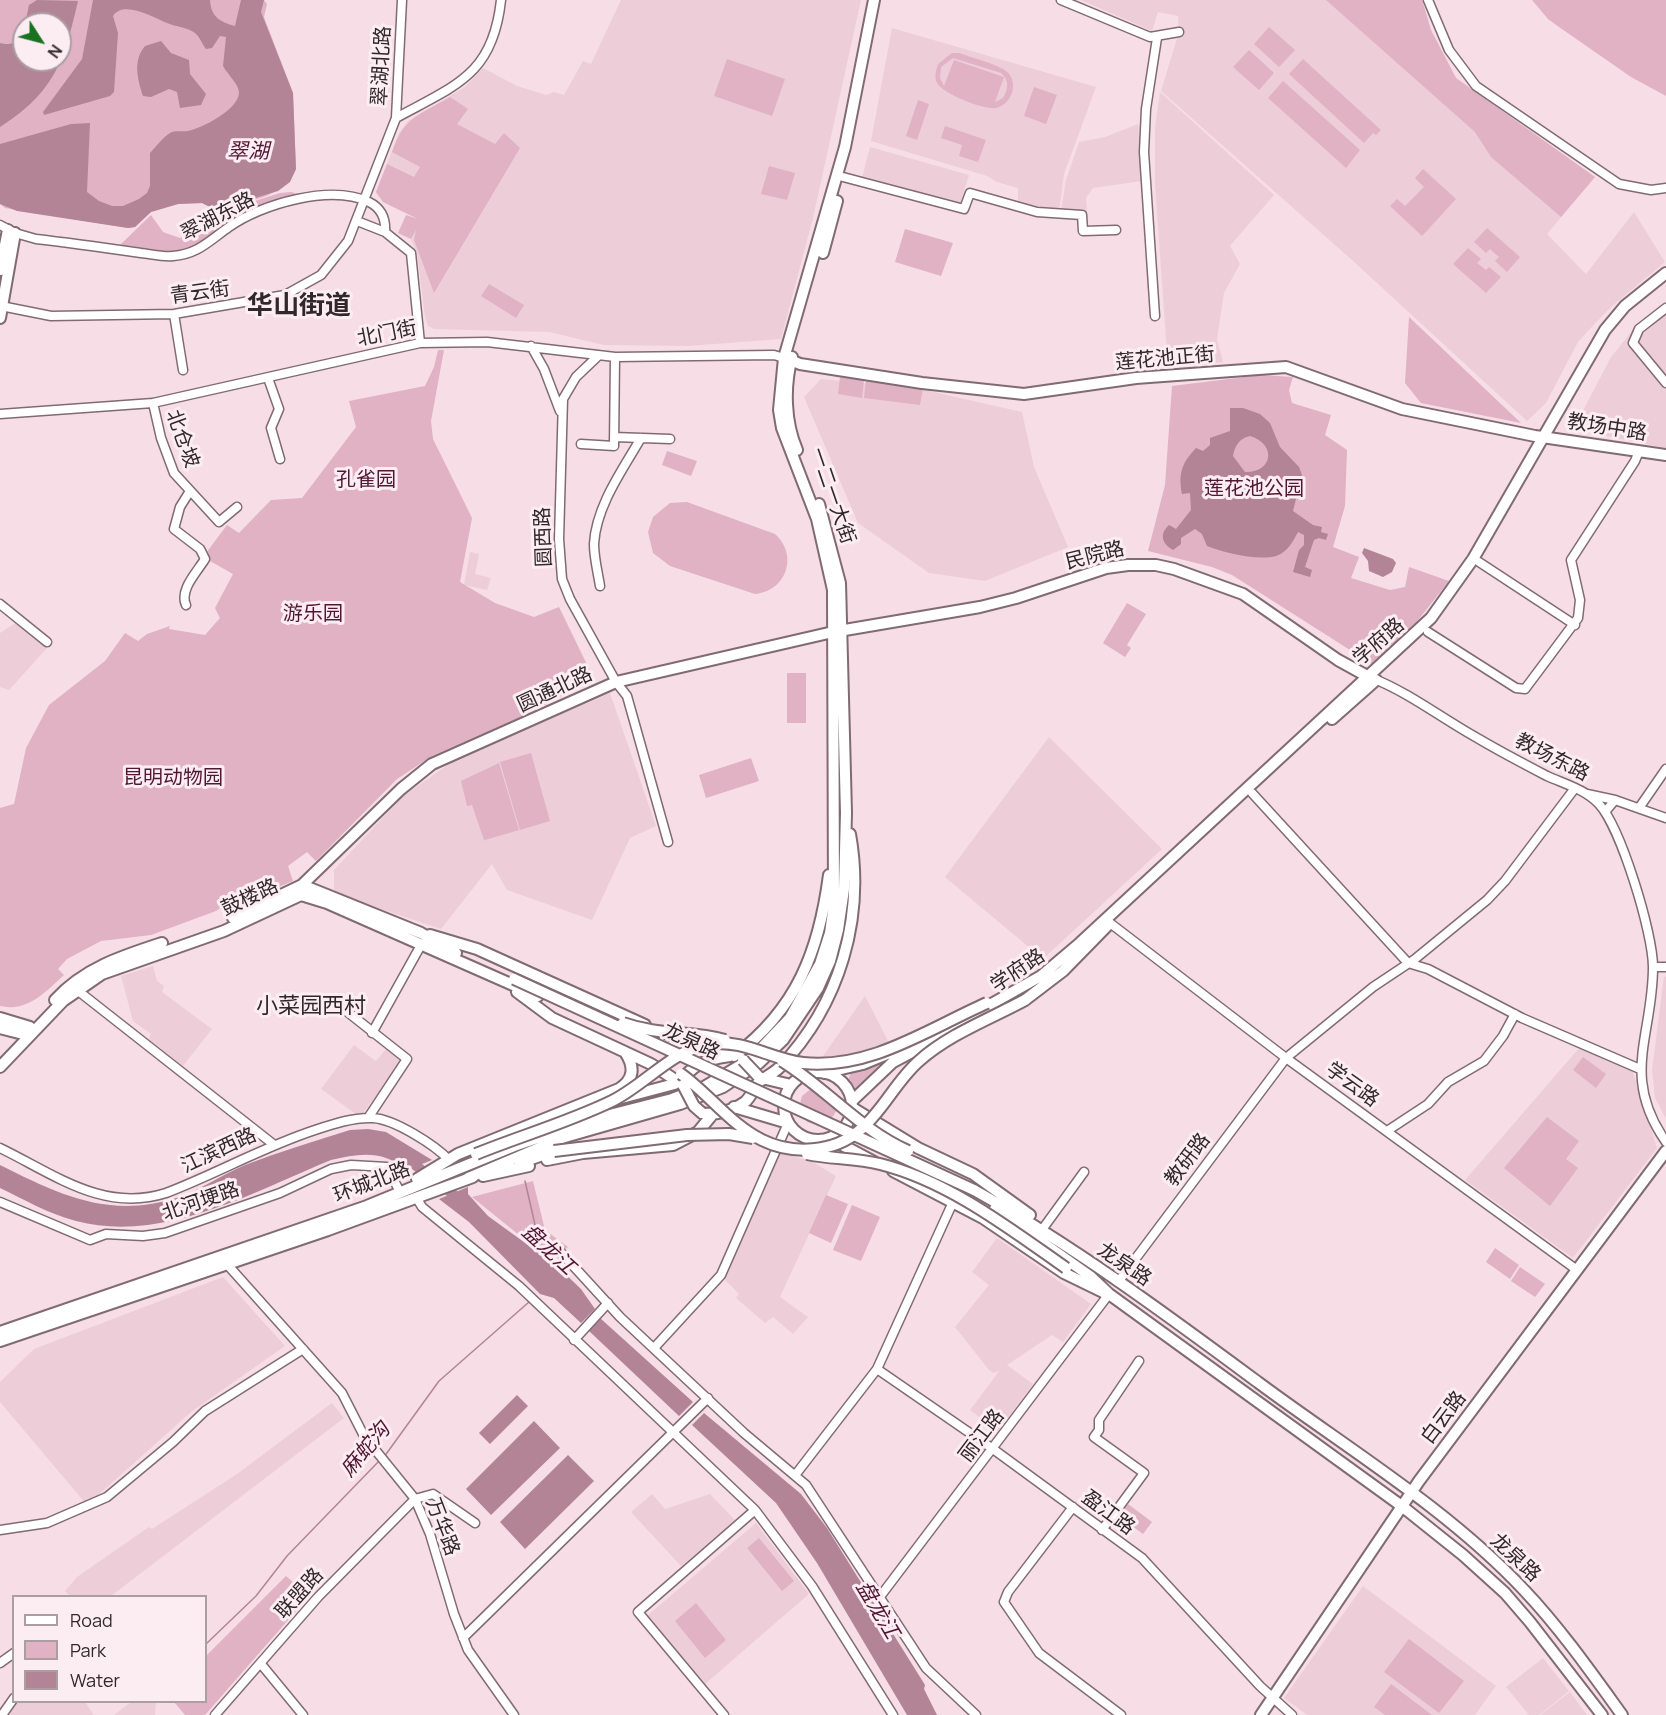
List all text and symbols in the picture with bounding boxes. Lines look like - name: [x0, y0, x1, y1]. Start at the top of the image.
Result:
- north arrow: [12, 12, 72, 72]
- street label: 翠湖北路: [368, 25, 396, 107]
- text: N: [43, 40, 67, 63]
- water label: 翠湖: [227, 139, 269, 165]
- street label: 翠湖东路: [177, 188, 259, 246]
- street label: 青云街: [169, 277, 231, 309]
- district label: 华山街道: [247, 291, 351, 323]
- street label: 北门街: [355, 316, 419, 352]
- street label: 莲花池正街: [1114, 343, 1216, 375]
- street label: 北仓坡: [160, 407, 204, 471]
- street label: 教场中路: [1566, 410, 1648, 446]
- street label: 一二一大街: [804, 445, 860, 547]
- park label: 孔雀园: [336, 468, 396, 492]
- park label: 莲花池公园: [1204, 477, 1304, 501]
- street label: 圆西路: [531, 507, 557, 567]
- street label: 民院路: [1063, 537, 1127, 575]
- park label: 游乐园: [283, 602, 343, 626]
- street label: 学府路: [1348, 613, 1410, 671]
- street label: 圆通北路: [514, 662, 596, 718]
- street label: 教场东路: [1511, 729, 1593, 787]
- park label: 昆明动物园: [123, 766, 223, 790]
- street label: 鼓楼路: [218, 874, 282, 922]
- street label: 学府路: [986, 944, 1050, 998]
- district label: 小菜园西村: [256, 994, 366, 1020]
- street label: 龙泉路: [659, 1018, 723, 1066]
- street label: 学云路: [1321, 1058, 1383, 1112]
- street label: 江滨西路: [178, 1123, 260, 1179]
- street label: 教研路: [1160, 1129, 1216, 1191]
- street label: 环城北路: [330, 1157, 414, 1209]
- street label: 北河埂路: [159, 1178, 243, 1226]
- water label: 盘龙江: [516, 1220, 580, 1280]
- street label: 龙泉路: [1092, 1238, 1156, 1292]
- street label: 白云路: [1416, 1387, 1472, 1449]
- street label: 丽江路: [954, 1405, 1010, 1467]
- water label: 麻蛇沟: [336, 1418, 396, 1482]
- street label: 盈江路: [1077, 1486, 1139, 1540]
- street label: 万华路: [420, 1495, 464, 1559]
- street label: 龙泉路: [1485, 1529, 1545, 1587]
- street label: 联盟路: [271, 1564, 329, 1624]
- water label: 盘龙江: [850, 1577, 904, 1643]
- legend: [12, 1595, 207, 1703]
- text: Road: [70, 1608, 113, 1632]
- text: Park: [70, 1638, 106, 1662]
- text: Water: [70, 1668, 120, 1692]

